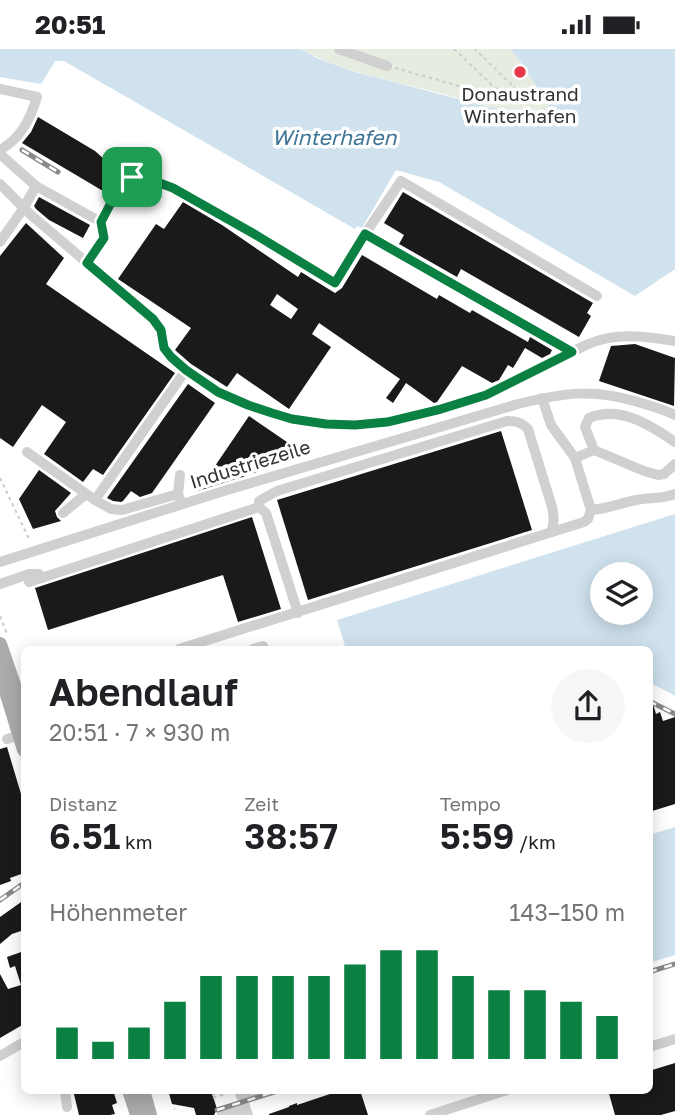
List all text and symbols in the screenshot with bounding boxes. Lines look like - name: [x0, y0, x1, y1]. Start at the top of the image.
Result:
- text: 20:51: [35, 9, 105, 40]
- marker: Donaustrand Winterhafen: [512, 64, 528, 80]
- place label: Donaustrand Winterhafen: [461, 82, 579, 127]
- water label: Winterhafen: [272, 124, 397, 150]
- pin: [102, 147, 162, 207]
- icon: arrive: [113, 158, 151, 196]
- street label: Industriezeile: [187, 434, 313, 493]
- map controls: [590, 562, 653, 625]
- button: layers: [590, 562, 653, 625]
- text: Abendlauf: [49, 669, 238, 714]
- button: share: [551, 669, 625, 743]
- text: 20:51 · 7 × 930 m: [49, 718, 230, 746]
- text: Distanz: [49, 792, 117, 815]
- text: Zeit: [244, 792, 279, 815]
- text: Tempo: [440, 792, 501, 815]
- text: 6.51: [49, 815, 120, 857]
- text: 38:57: [244, 815, 338, 857]
- text: 5:59: [440, 815, 514, 857]
- text: km: [120, 830, 153, 853]
- text: /km: [514, 830, 556, 853]
- text: Höhenmeter: [49, 898, 187, 926]
- text: 143–150 m: [509, 898, 625, 926]

